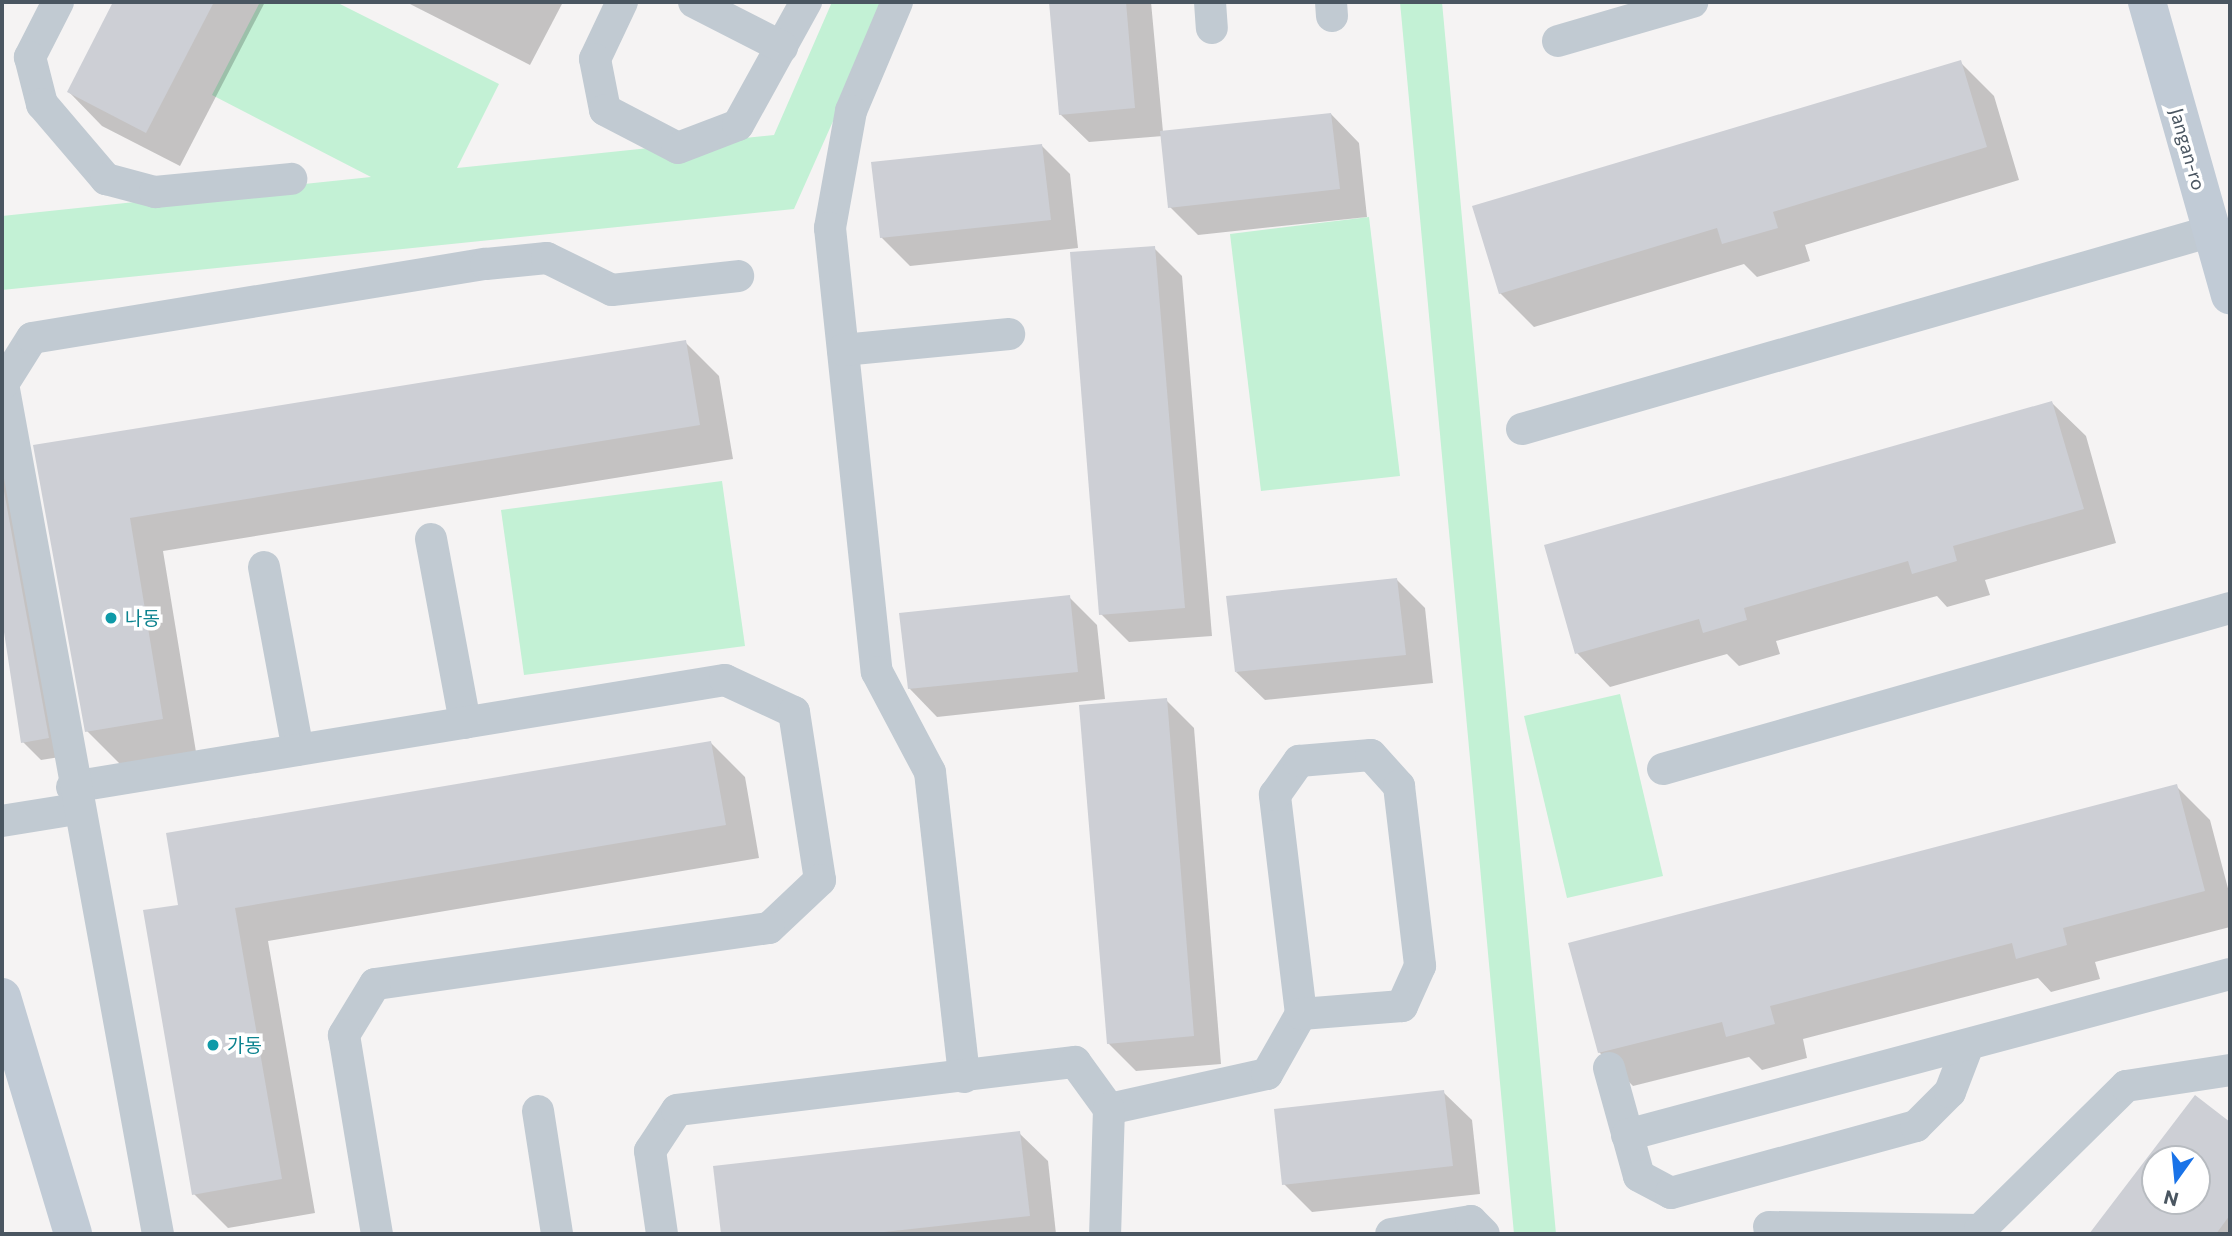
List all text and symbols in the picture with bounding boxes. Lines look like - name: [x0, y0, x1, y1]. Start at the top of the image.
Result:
- street label: Jangan-ro: [2165, 105, 2211, 193]
- place label: 나동: [125, 607, 160, 629]
- marker: 나동: [103, 610, 119, 626]
- place label: 가동: [227, 1034, 262, 1056]
- marker: 가동: [205, 1037, 221, 1053]
- north arrow: [2141, 1145, 2211, 1215]
- text: N: [2161, 1186, 2181, 1212]

